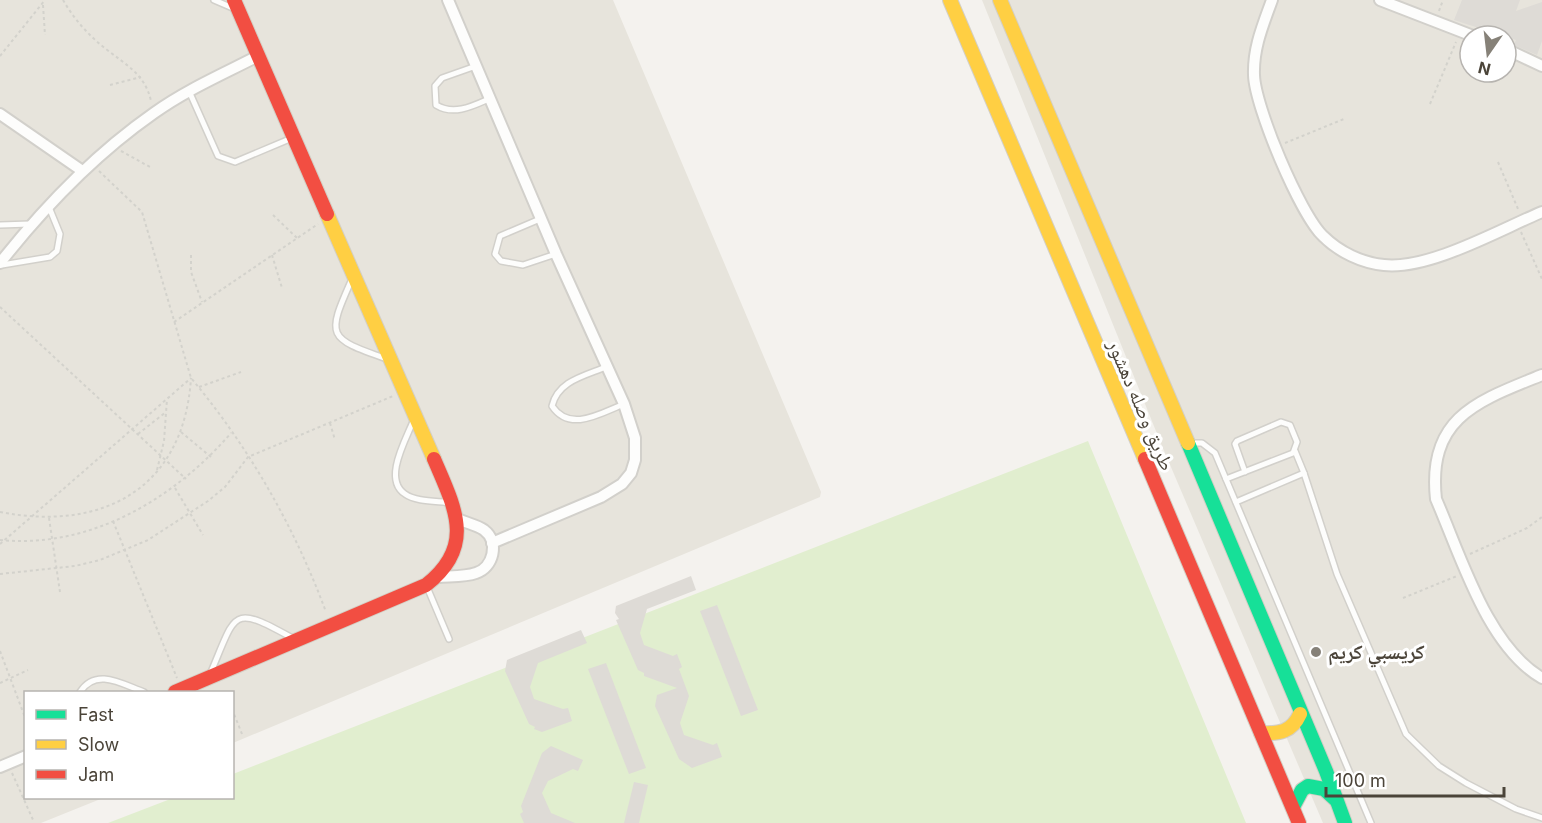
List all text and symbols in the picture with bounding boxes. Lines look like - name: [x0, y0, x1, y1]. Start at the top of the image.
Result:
- north arrow: [1458, 24, 1518, 84]
- text: N: [1476, 57, 1493, 80]
- street label: طريق وصله دهشور: [1102, 335, 1179, 474]
- place label: كريسبي كريم: [1328, 640, 1425, 668]
- marker: كريسبي كريم: [1309, 645, 1323, 659]
- legend: [24, 691, 234, 799]
- text: Fast: [78, 704, 114, 725]
- text: Slow: [78, 734, 119, 755]
- scale bar: [1326, 760, 1504, 798]
- text: Jam: [78, 764, 114, 785]
- text: 100 m: [1335, 770, 1386, 791]

